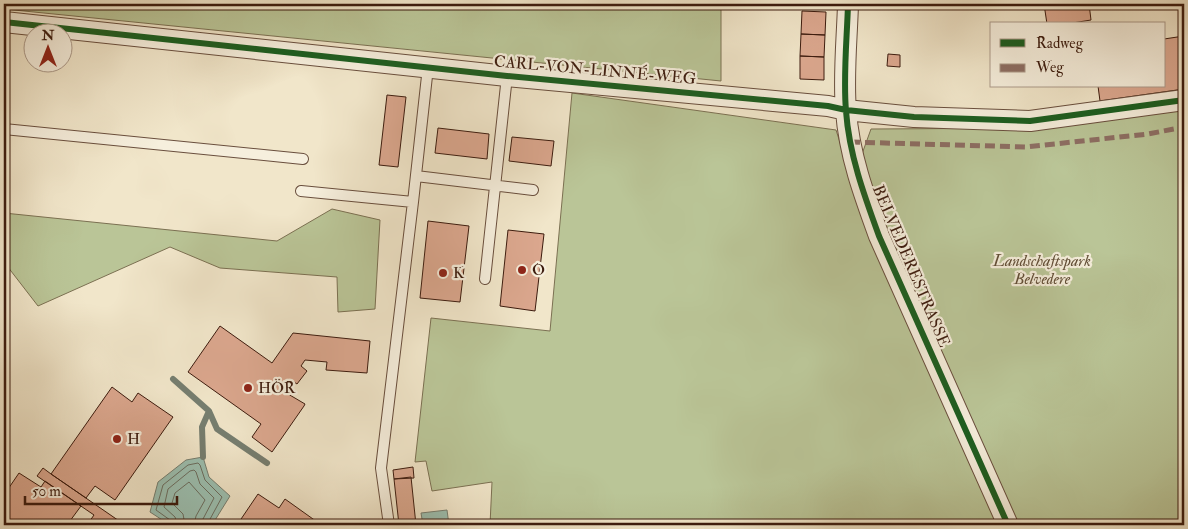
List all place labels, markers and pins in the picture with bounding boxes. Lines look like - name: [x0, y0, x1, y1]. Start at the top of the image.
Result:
- place label: O: [532, 260, 545, 280]
- place label: K: [453, 263, 465, 283]
- marker: O: [516, 264, 528, 276]
- marker: K: [437, 267, 449, 279]
- place label: HÖR: [258, 378, 296, 398]
- marker: HÖR: [242, 382, 254, 394]
- place label: H: [127, 429, 140, 449]
- marker: H: [111, 433, 123, 445]

